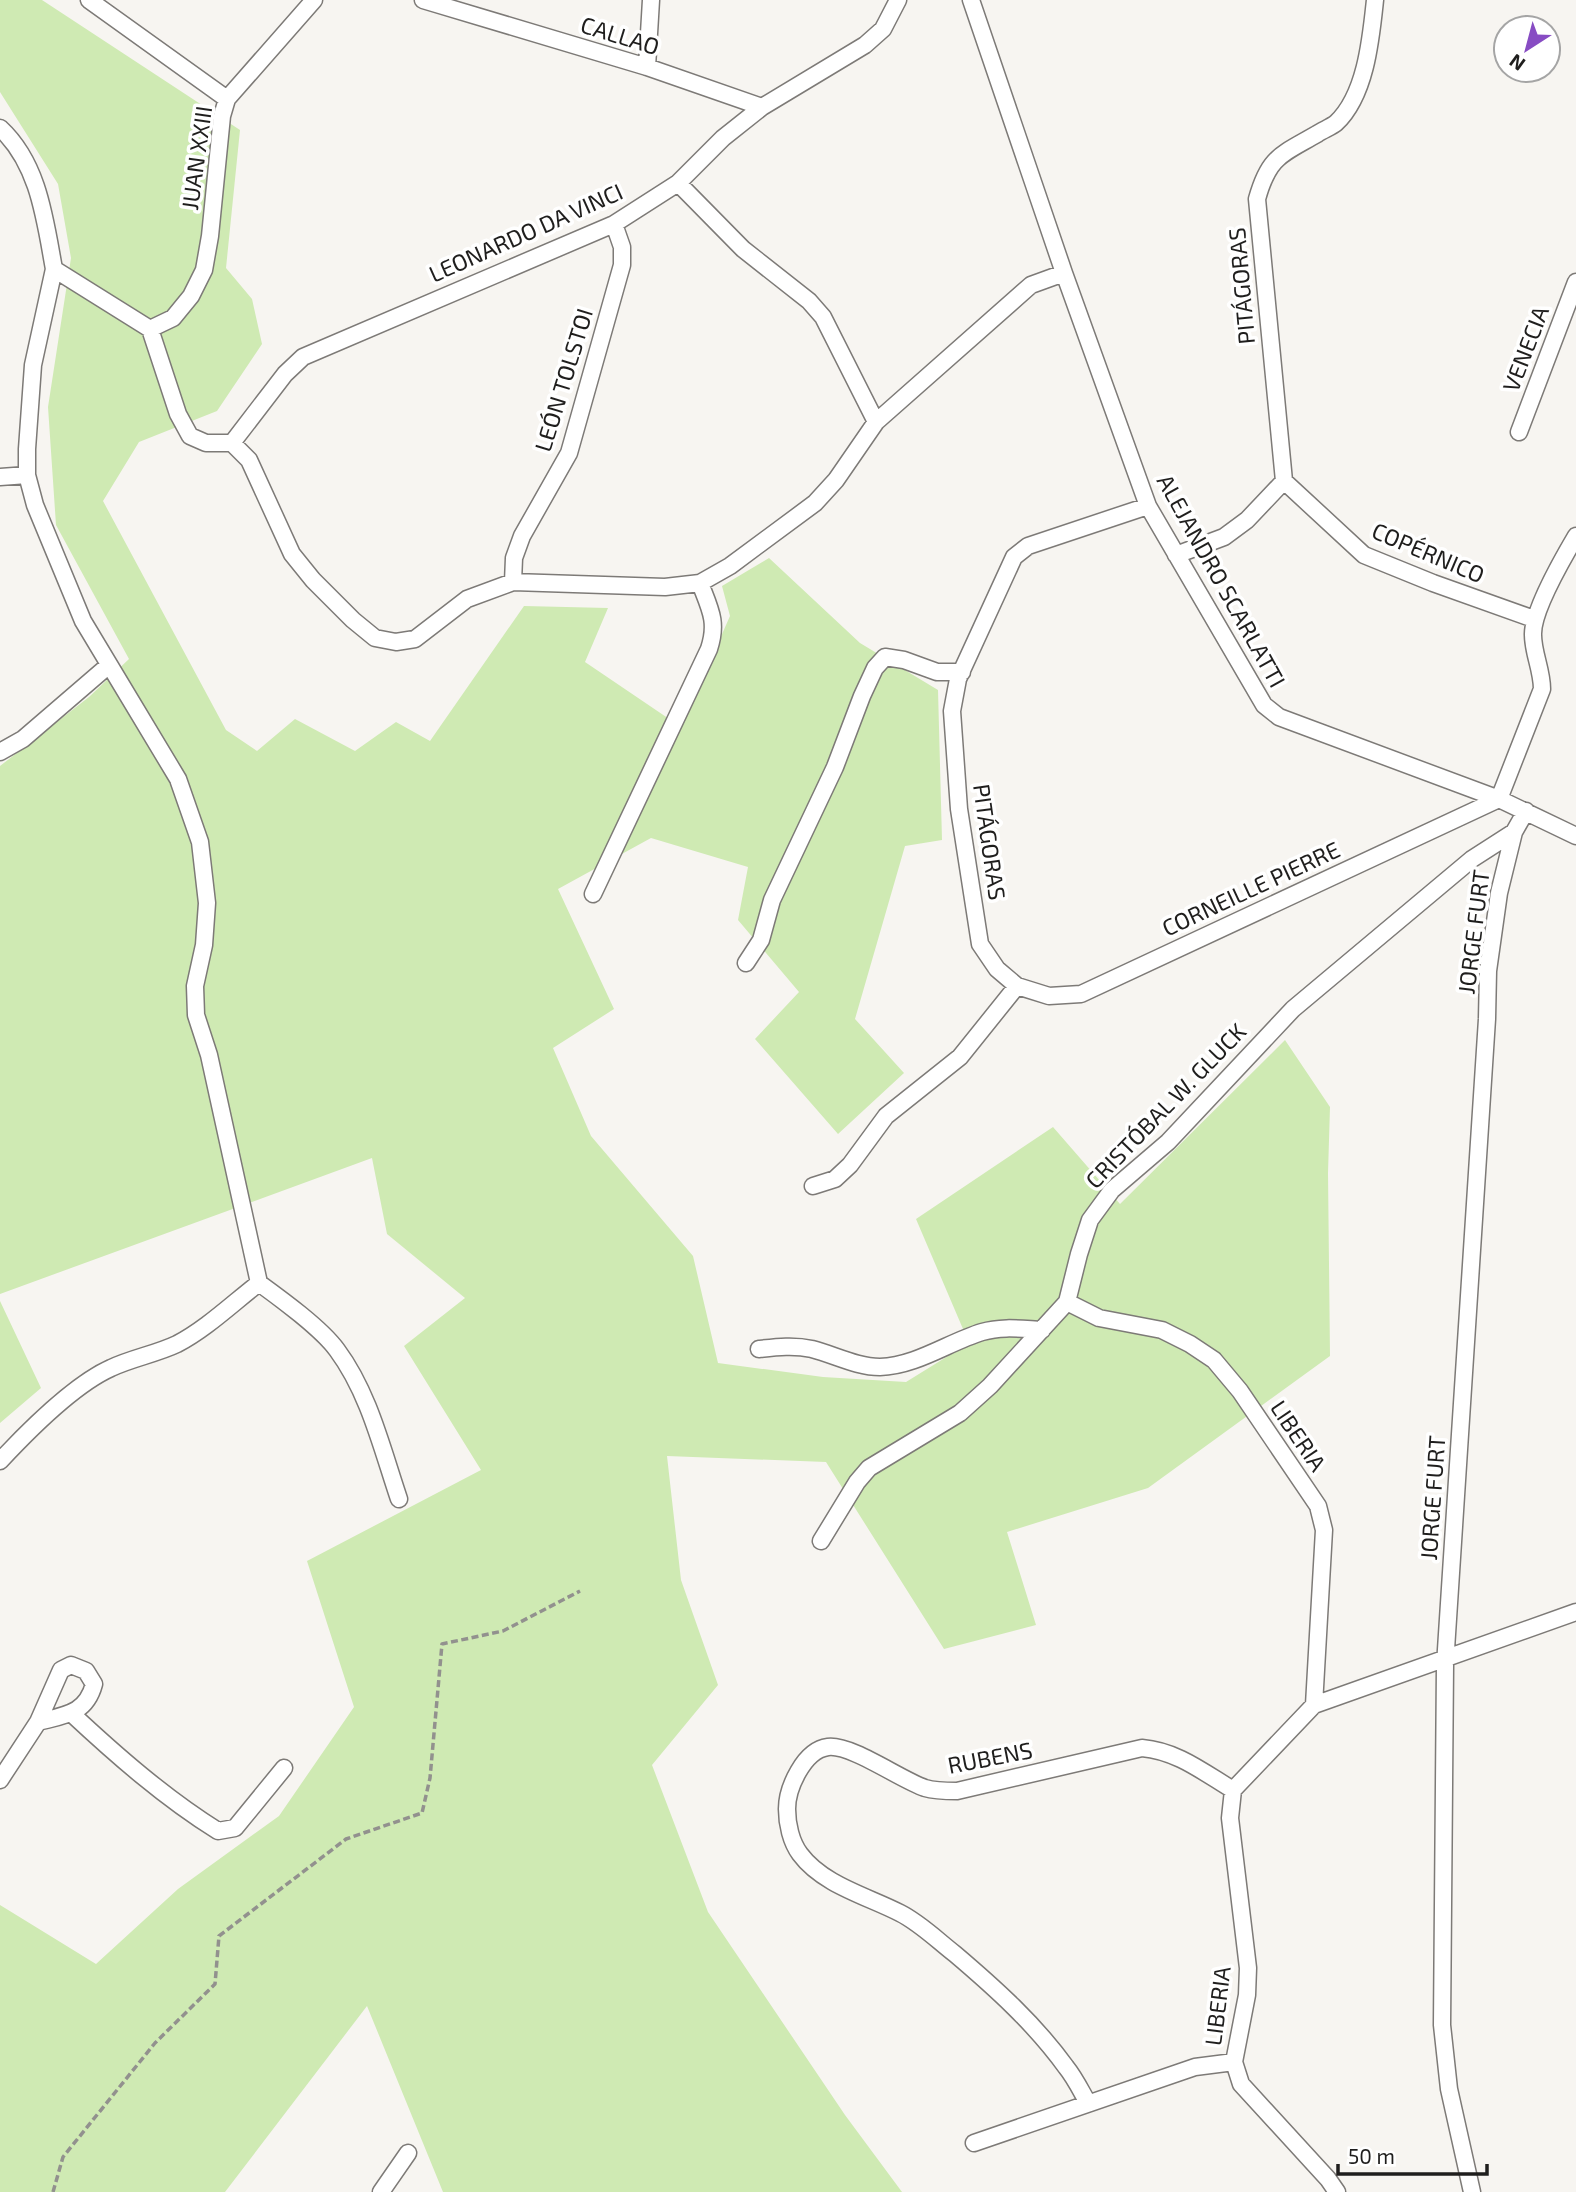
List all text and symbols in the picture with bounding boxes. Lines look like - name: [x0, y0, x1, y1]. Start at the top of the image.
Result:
- street label: CALLAO: [578, 10, 663, 60]
- north arrow: [1492, 14, 1562, 84]
- text: N: [1504, 50, 1529, 76]
- street label: JUAN XXIII: [175, 104, 217, 212]
- street label: LEONARDO DA VINCI: [424, 177, 627, 287]
- street label: PITÁGORAS: [1222, 227, 1260, 346]
- street label: VENECIA: [1496, 301, 1554, 395]
- street label: LEÓN TOLSTOI: [528, 305, 598, 455]
- street label: ALEJANDRO SCARLATTI: [1152, 469, 1292, 692]
- street label: COPÉRNICO: [1368, 516, 1489, 588]
- street label: PITÁGORAS: [968, 782, 1012, 902]
- street label: CORNEILLE PIERRE: [1157, 835, 1344, 942]
- street label: JORGE FURT: [1452, 868, 1495, 996]
- street label: CRISTÓBAL W. GLUCK: [1079, 1017, 1252, 1194]
- street label: LIBERIA: [1265, 1395, 1333, 1477]
- street label: JORGE FURT: [1414, 1435, 1450, 1561]
- street label: RUBENS: [945, 1735, 1035, 1779]
- street label: LIBERIA: [1198, 1964, 1236, 2047]
- scale bar: [1338, 2132, 1487, 2176]
- text: 50 m: [1348, 2143, 1395, 2168]

